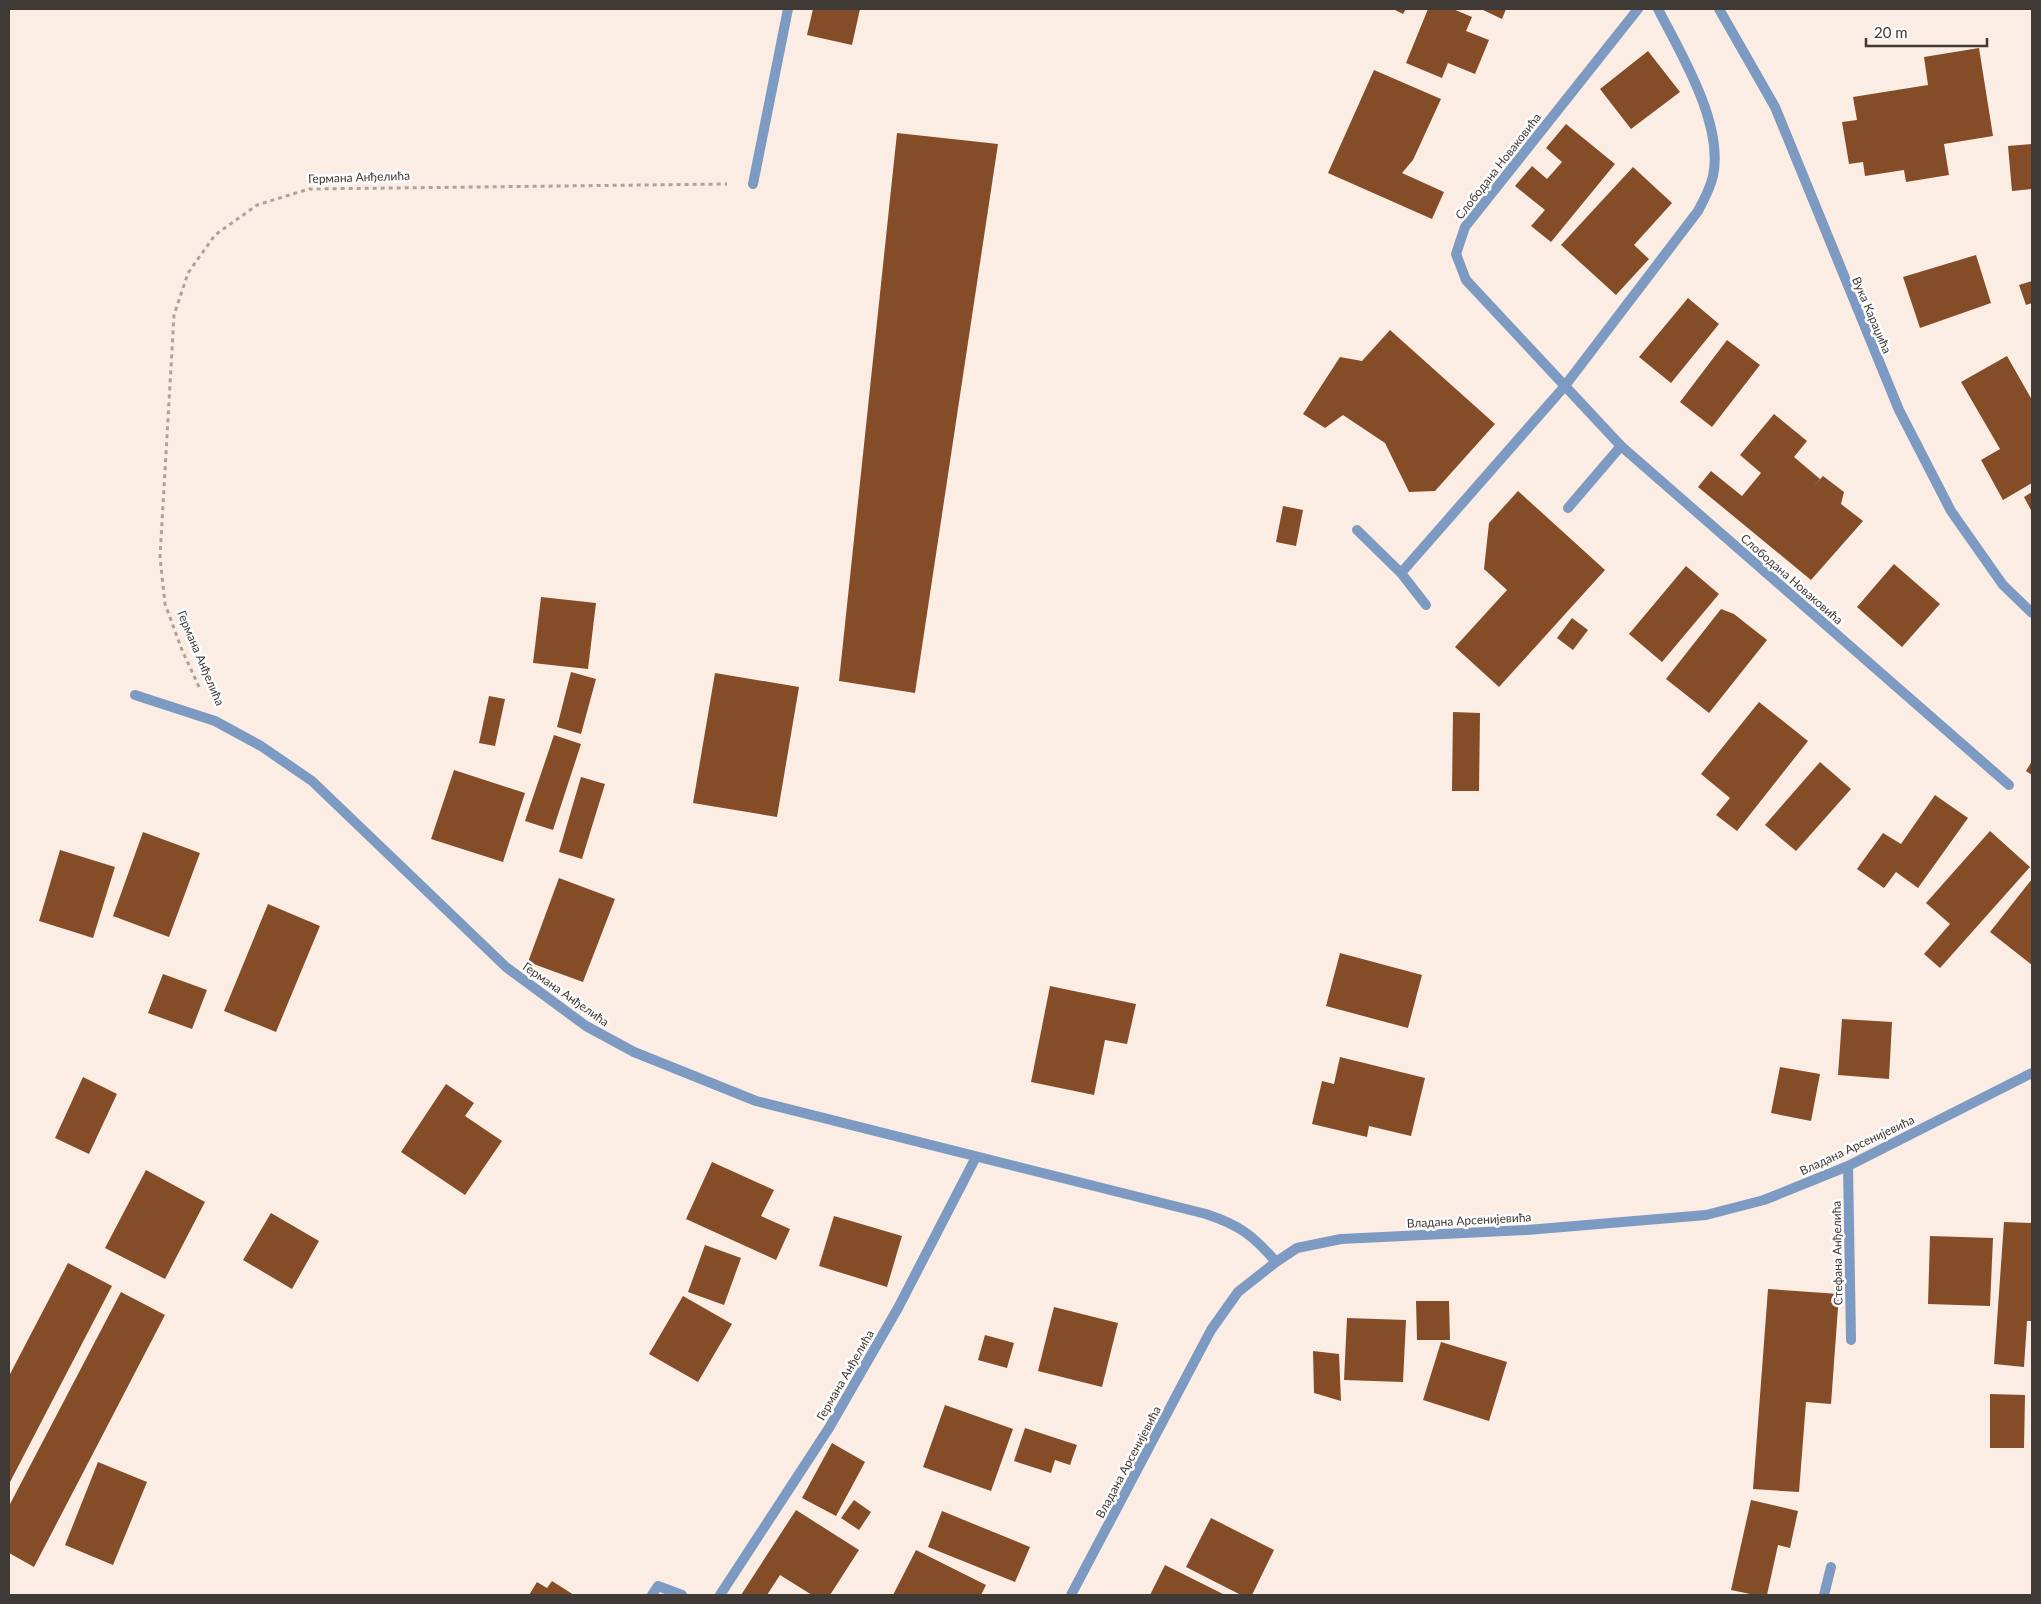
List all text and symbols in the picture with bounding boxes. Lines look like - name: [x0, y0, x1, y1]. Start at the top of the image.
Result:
- scale bar: [1866, 15, 1987, 47]
- text: 20 m: [1874, 23, 1908, 41]
- street label: Слободана Новаковића: [1452, 110, 1544, 222]
- street label: Германа Анђелића: [308, 168, 410, 186]
- street label: Вука Караџића: [1849, 274, 1895, 356]
- street label: Слободана Новаковића: [1738, 530, 1846, 628]
- street label: Германа Анђелића: [174, 608, 228, 708]
- street label: Германа Анђелића: [520, 959, 612, 1029]
- street label: Владана Арсенијевића: [1797, 1112, 1917, 1178]
- street label: Стефана Анђелића: [1829, 1201, 1845, 1305]
- street label: Владана Арсенијевића: [1406, 1209, 1532, 1231]
- street label: Германа Анђелића: [813, 1327, 877, 1423]
- street label: Владана Арсенијевића: [1092, 1403, 1164, 1521]

